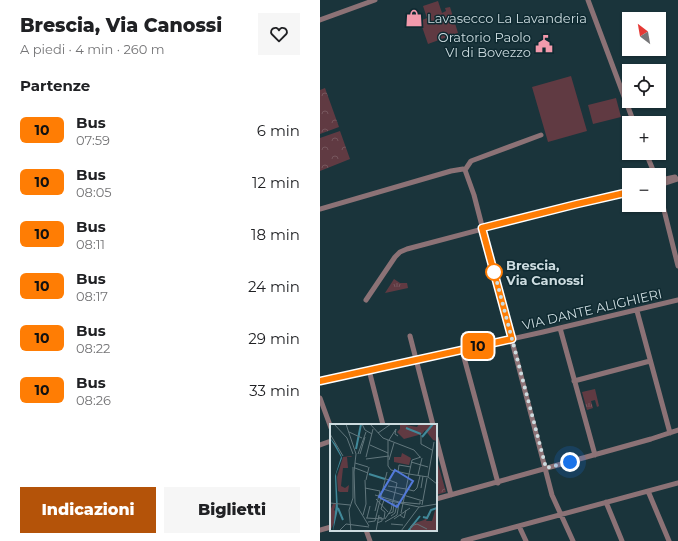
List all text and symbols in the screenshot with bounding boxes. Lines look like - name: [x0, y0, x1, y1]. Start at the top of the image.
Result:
- shop icon: Lavasecco La Lavanderia: [404, 8, 424, 28]
- place label: Lavasecco La Lavanderia: [427, 10, 587, 26]
- north arrow: [622, 12, 666, 56]
- map controls: [622, 12, 666, 212]
- button: heart: [258, 13, 300, 55]
- text: Brescia, Via Canossi: [20, 14, 222, 37]
- place label: Oratorio Paolo VI di Bovezzo: [438, 29, 531, 60]
- public building icon: Oratorio Paolo VI di Bovezzo: [534, 34, 554, 54]
- text: A piedi · 4 min · 260 m: [20, 41, 165, 57]
- button: locate: [622, 64, 666, 108]
- text: Partenze: [20, 76, 90, 95]
- text: Bus: [76, 113, 106, 132]
- button: +: [622, 116, 666, 160]
- text: 10: [35, 121, 50, 139]
- text: 6 min: [257, 121, 300, 140]
- text: 07:59: [76, 132, 110, 148]
- text: Bus: [76, 165, 106, 184]
- button: −: [622, 168, 666, 212]
- text: 10: [35, 173, 50, 191]
- text: 12 min: [252, 173, 300, 192]
- text: 08:05: [76, 184, 112, 200]
- text: Bus: [76, 217, 106, 236]
- text: 10: [35, 225, 50, 243]
- text: 18 min: [251, 225, 300, 244]
- text: 08:11: [76, 236, 105, 252]
- place label: Brescia, Via Canossi: [505, 257, 584, 288]
- marker: Brescia, Via Canossi: [485, 263, 503, 281]
- text: Bus: [76, 269, 106, 288]
- text: 10: [35, 277, 50, 295]
- text: 24 min: [248, 277, 300, 296]
- street label: VIA DANTE ALIGHIERI: [520, 285, 664, 333]
- text: 08:17: [76, 288, 108, 304]
- text: Bus: [76, 321, 106, 340]
- text: 10: [35, 329, 50, 347]
- text: 29 min: [248, 329, 300, 348]
- line badge: 10: [460, 333, 496, 359]
- text: 10: [471, 337, 486, 355]
- text: 08:22: [76, 340, 110, 356]
- text: Bus: [76, 373, 106, 392]
- text: 10: [35, 381, 50, 399]
- text: 33 min: [249, 381, 300, 400]
- text: 08:26: [76, 392, 111, 408]
- inset map: [330, 424, 437, 531]
- your location: [560, 452, 580, 472]
- button: Indicazioni: [20, 487, 156, 533]
- button: Biglietti: [164, 487, 300, 533]

